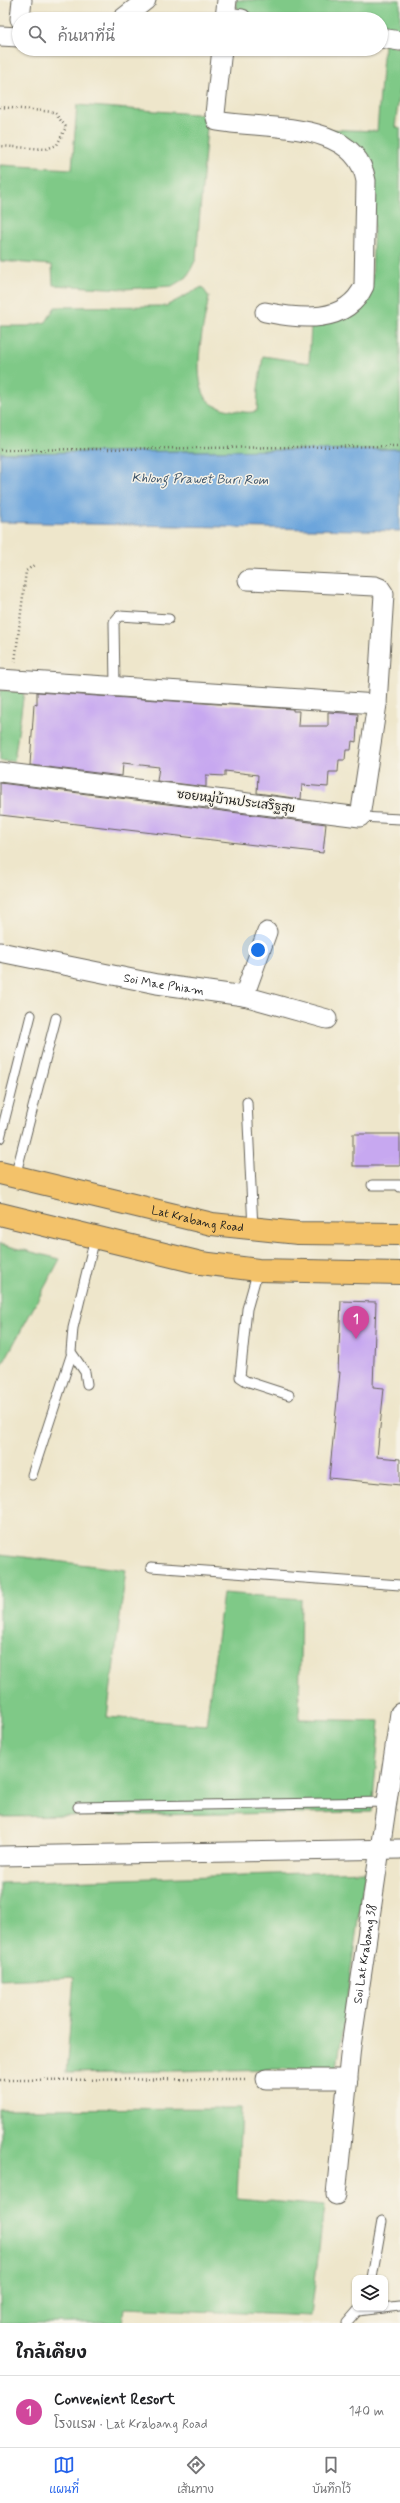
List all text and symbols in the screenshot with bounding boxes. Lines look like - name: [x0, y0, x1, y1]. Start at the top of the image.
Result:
- search box: [12, 12, 388, 56]
- icon: search: [26, 23, 48, 45]
- text: ค้นหาที่นี่: [58, 27, 115, 47]
- water label: Khlong Prawet Buri Rom: [131, 470, 269, 491]
- street label: ซอยหมู่บ้านประเสริฐสุข: [176, 786, 296, 817]
- your location: [248, 940, 268, 960]
- street label: Soi Mae Phiam: [122, 970, 205, 999]
- street label: Lat Krabang Road: [150, 1203, 244, 1236]
- pin: 1: [343, 1306, 369, 1339]
- street label: Soi Lat Krabang 38: [350, 1903, 381, 2005]
- map controls: [352, 2275, 388, 2311]
- button: layers: [352, 2275, 388, 2311]
- text: ใกล้เคียง: [16, 2342, 87, 2364]
- text: Convenient Resort: [54, 2390, 175, 2410]
- text: 1: [26, 2403, 32, 2420]
- text: 140 m: [349, 2403, 384, 2420]
- text: โรงแรม · Lat Krabang Road: [54, 2416, 208, 2433]
- tab: แผนที่: [49, 2454, 79, 2497]
- tab: เส้นทาง: [177, 2454, 214, 2497]
- tab: บันทึกไว้: [312, 2454, 351, 2497]

